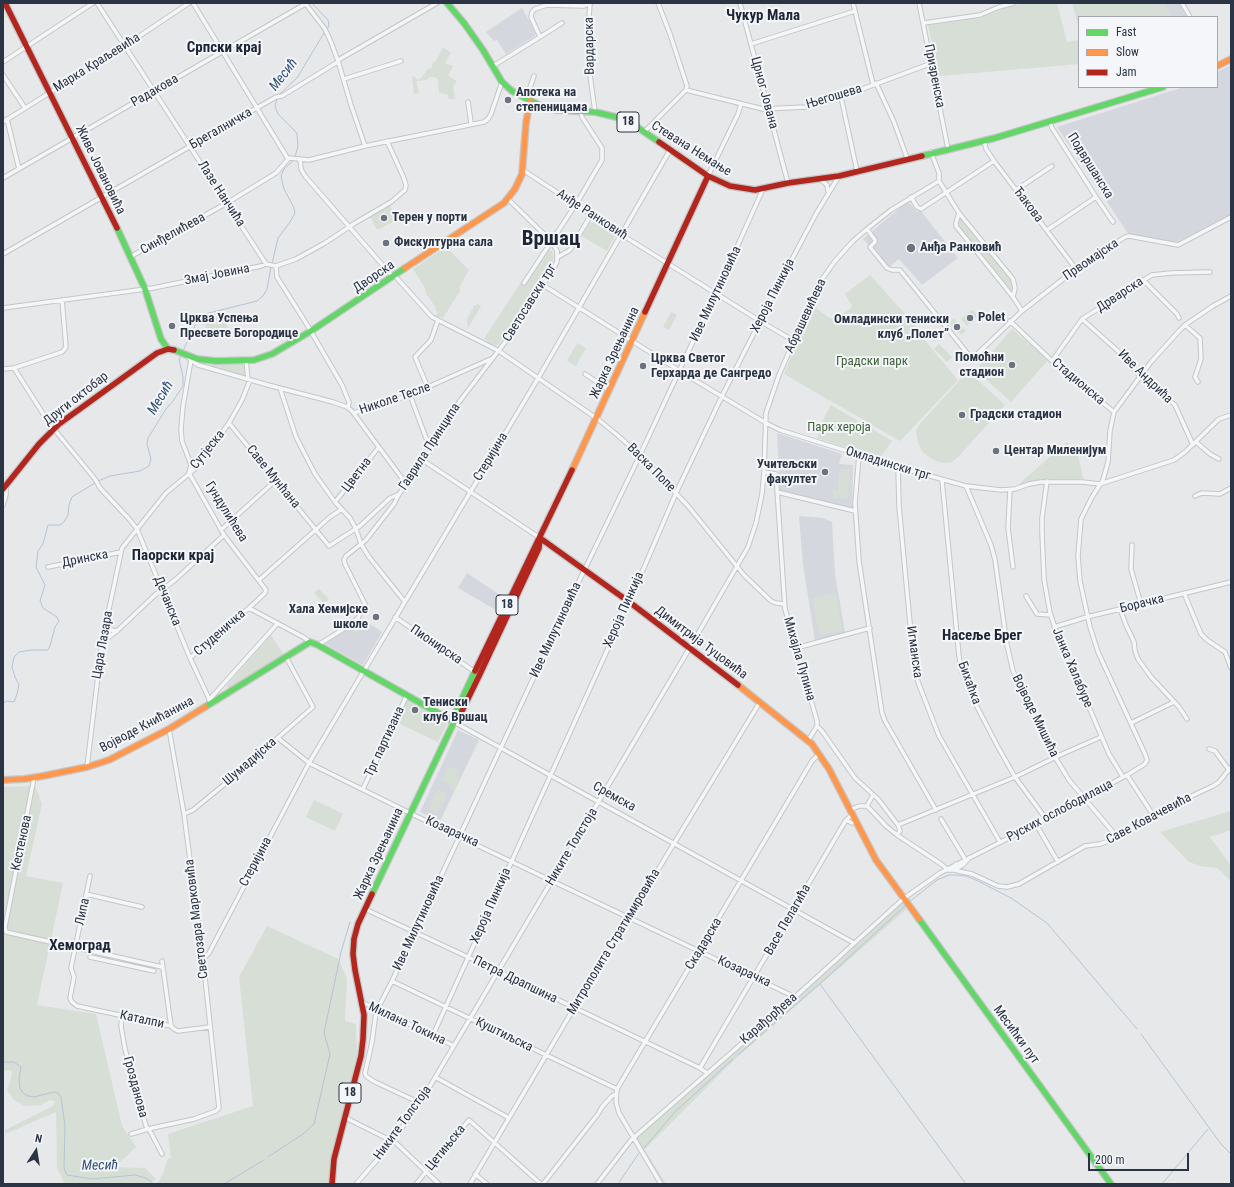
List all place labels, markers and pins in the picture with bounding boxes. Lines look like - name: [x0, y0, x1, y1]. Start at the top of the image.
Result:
- place label: Апотека на степеницама: [516, 85, 587, 116]
- marker: Апотека на степеницама: [503, 95, 513, 105]
- place label: Терен у порти: [392, 210, 467, 226]
- marker: Терен у порти: [379, 213, 389, 223]
- place label: Фискултурна сала: [394, 235, 493, 251]
- marker: Фискултурна сала: [381, 238, 391, 248]
- place label: Анђа Ранковић: [920, 240, 1001, 256]
- marker: Анђа Ранковић: [905, 242, 917, 254]
- place label: Polet: [978, 310, 1005, 326]
- place label: Црква Успења Пресвете Богородице: [180, 311, 298, 342]
- place label: Омладински тениски клуб „Полет”: [834, 312, 949, 343]
- marker: Polet: [965, 313, 975, 323]
- marker: Црква Успења Пресвете Богородице: [167, 321, 177, 331]
- marker: Омладински тениски клуб „Полет”: [952, 322, 962, 332]
- place label: Помоћни стадион: [955, 350, 1004, 381]
- place label: Црква Светог Герхарда де Сангредо: [651, 351, 771, 382]
- marker: Помоћни стадион: [1007, 360, 1017, 370]
- marker: Црква Светог Герхарда де Сангредо: [638, 361, 648, 371]
- place label: Градски стадион: [970, 407, 1062, 423]
- marker: Градски стадион: [957, 410, 967, 420]
- place label: Центар Миленијум: [1004, 443, 1106, 459]
- marker: Центар Миленијум: [991, 446, 1001, 456]
- place label: Учитељски факултет: [757, 457, 817, 488]
- marker: Учитељски факултет: [820, 467, 830, 477]
- place label: Хала Хемијске школе: [289, 602, 368, 633]
- marker: Хала Хемијске школе: [371, 612, 381, 622]
- place label: Тениски клуб Вршац: [423, 695, 488, 726]
- marker: Тениски клуб Вршац: [410, 705, 420, 715]

